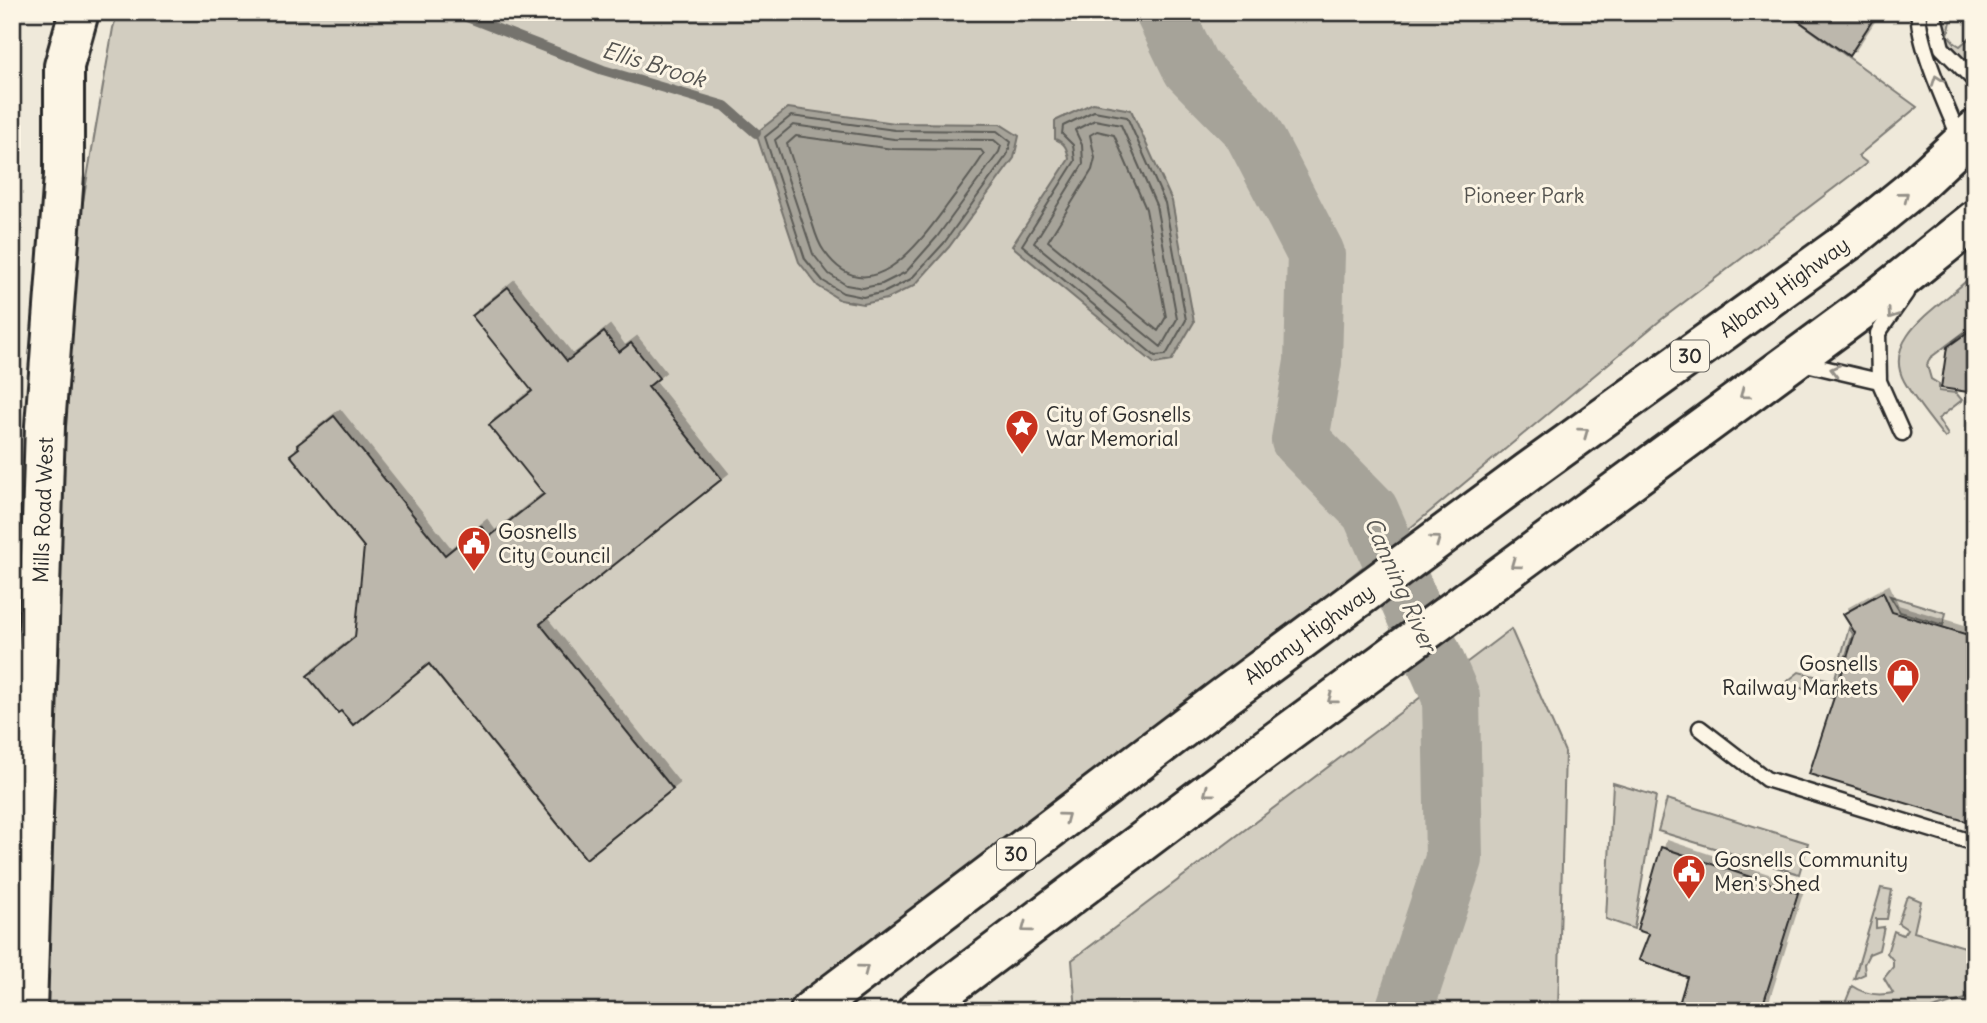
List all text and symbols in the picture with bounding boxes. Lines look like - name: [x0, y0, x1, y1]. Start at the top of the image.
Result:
- water label: Ellis Brook: [599, 35, 710, 94]
- one-way arrow: [1931, 75, 1945, 87]
- park label: Pioneer Park: [1464, 182, 1584, 209]
- one-way arrow: [1896, 192, 1909, 204]
- street label: Albany Highway: [1714, 231, 1854, 343]
- one-way arrow: [1888, 306, 1900, 319]
- road number: 30: [1671, 340, 1709, 372]
- one-way arrow: [1829, 364, 1841, 378]
- one-way arrow: [1739, 386, 1752, 399]
- place label: City of Gosnells War Memorial: [1046, 401, 1191, 452]
- place icon: City of Gosnells War Memorial: [1003, 407, 1041, 456]
- one-way arrow: [1576, 428, 1589, 441]
- street label: Mills Road West: [27, 437, 59, 583]
- water label: Canning River: [1358, 512, 1445, 658]
- place label: Gosnells City Council: [498, 518, 610, 569]
- public building icon: Gosnells City Council: [455, 524, 493, 573]
- one-way arrow: [1428, 536, 1441, 548]
- one-way arrow: [1511, 555, 1523, 568]
- street label: Albany Highway: [1239, 578, 1379, 690]
- place label: Gosnells Railway Markets: [1722, 650, 1878, 701]
- shop icon: Gosnells Railway Markets: [1884, 656, 1922, 705]
- one-way arrow: [1328, 691, 1340, 703]
- one-way arrow: [1203, 783, 1216, 796]
- one-way arrow: [1057, 813, 1070, 826]
- road number: 30: [997, 838, 1035, 870]
- place label: Gosnells Community Men's Shed: [1714, 846, 1908, 897]
- public building icon: Gosnells Community Men's Shed: [1670, 852, 1708, 901]
- one-way arrow: [1022, 920, 1034, 933]
- one-way arrow: [856, 965, 868, 978]

